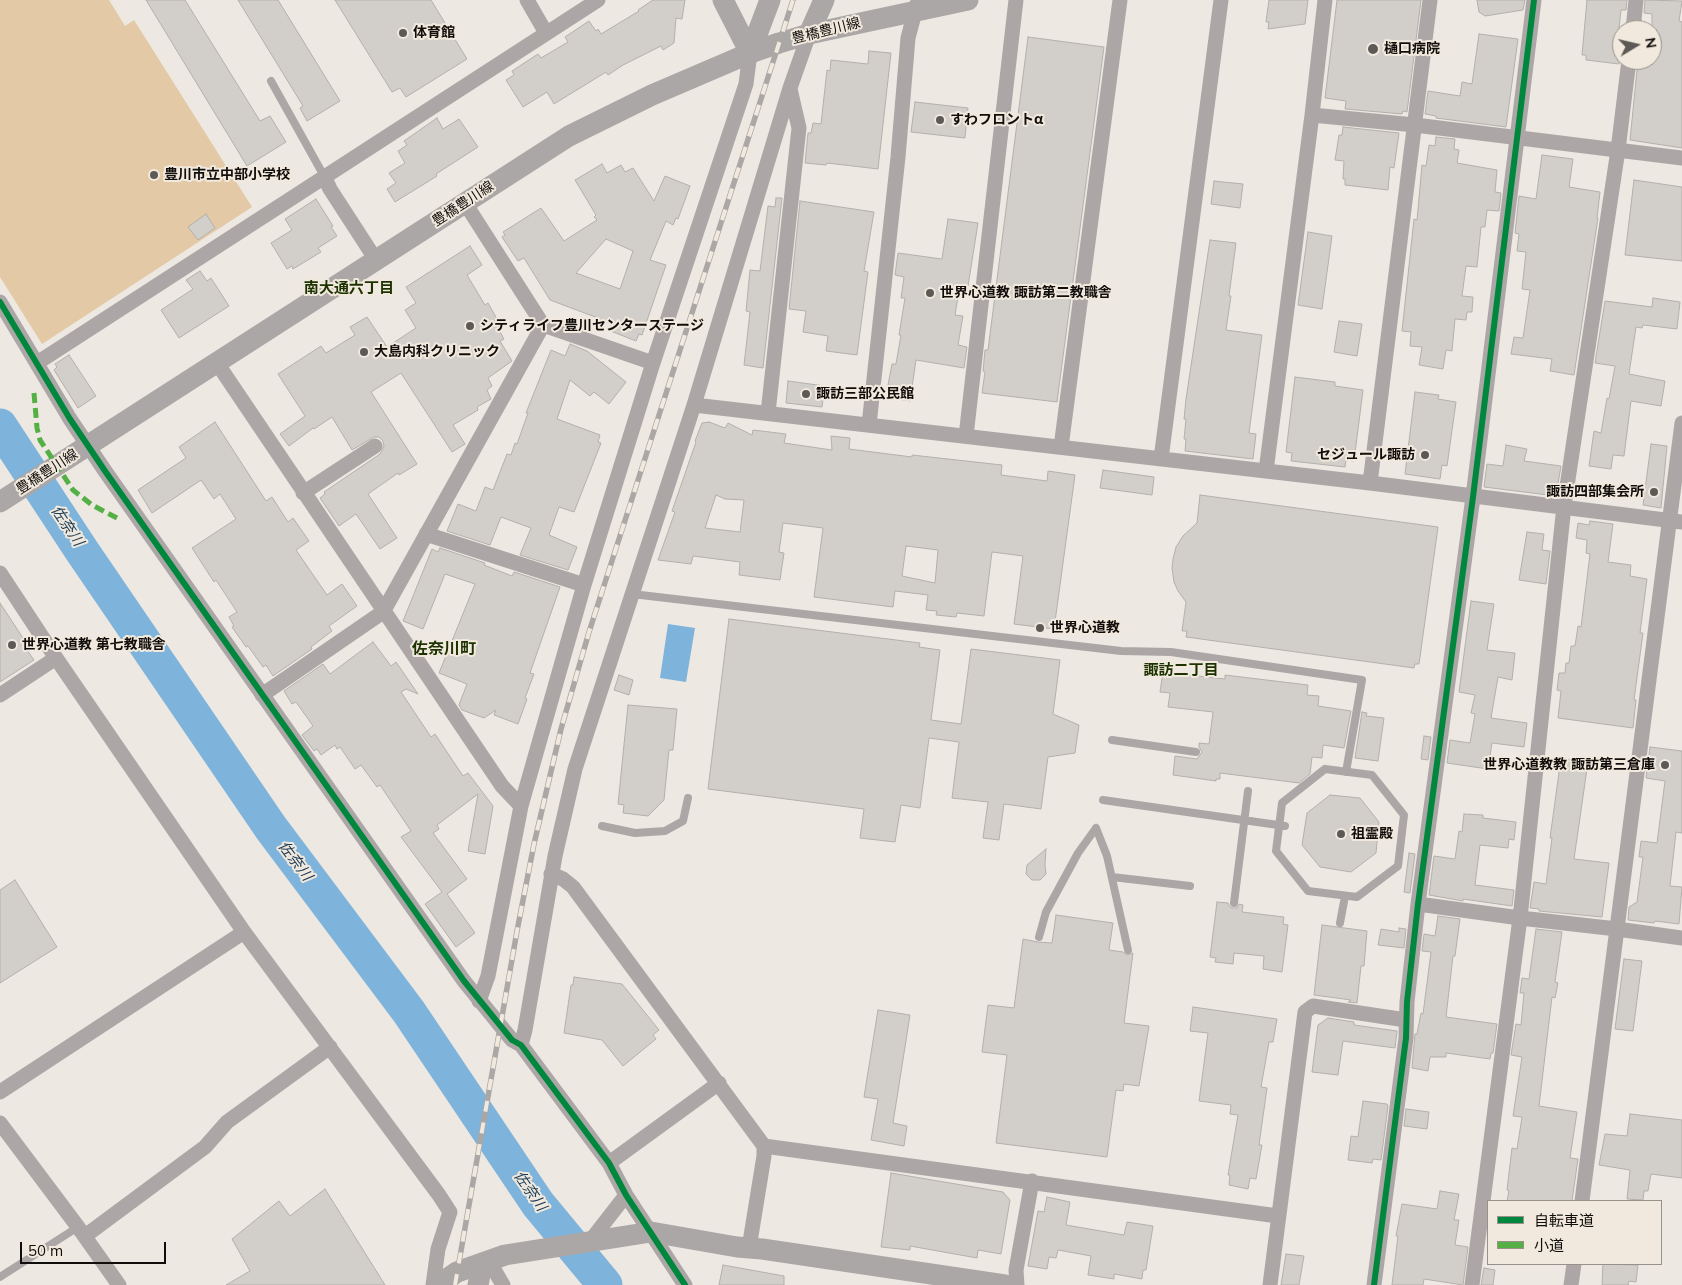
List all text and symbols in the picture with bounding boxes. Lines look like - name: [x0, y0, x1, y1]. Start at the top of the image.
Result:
- street label: 豊橋豊川線: [790, 14, 862, 48]
- north arrow: [1612, 20, 1662, 70]
- place label: 体育館: [413, 25, 455, 41]
- marker: 体育館: [397, 27, 409, 39]
- text: N: [1641, 36, 1661, 49]
- place label: 樋口病院: [1384, 41, 1440, 57]
- marker: 樋口病院: [1366, 42, 1380, 56]
- place label: すわフロントα: [950, 112, 1043, 128]
- marker: すわフロントα: [934, 114, 946, 126]
- place label: 豊川市立中部小学校: [164, 167, 290, 183]
- marker: 豊川市立中部小学校: [148, 169, 160, 181]
- street label: 豊橋豊川線: [429, 178, 497, 230]
- district label: 南大通六丁目: [304, 279, 394, 297]
- place label: 世界心道教 諏訪第二教職舎: [940, 285, 1112, 301]
- marker: 世界心道教 諏訪第二教職舎: [924, 287, 936, 299]
- place label: シティライフ豊川センターステージ: [480, 318, 704, 334]
- marker: シティライフ豊川センターステージ: [464, 320, 476, 332]
- place label: 大島内科クリニック: [374, 344, 500, 360]
- marker: 大島内科クリニック: [358, 346, 370, 358]
- place label: 諏訪三部公民館: [816, 386, 914, 402]
- marker: 諏訪三部公民館: [800, 388, 812, 400]
- street label: 豊橋豊川線: [13, 446, 81, 498]
- place label: セジュール諏訪: [1317, 447, 1415, 463]
- marker: セジュール諏訪: [1419, 449, 1431, 461]
- place label: 諏訪四部集会所: [1546, 484, 1644, 500]
- marker: 諏訪四部集会所: [1648, 486, 1660, 498]
- water label: 佐奈川: [47, 502, 87, 550]
- place label: 世界心道教: [1050, 620, 1120, 636]
- marker: 世界心道教: [1034, 622, 1046, 634]
- place label: 世界心道教 第七教職舎: [22, 637, 166, 653]
- marker: 世界心道教 第七教職舎: [6, 639, 18, 651]
- district label: 佐奈川町: [412, 639, 476, 659]
- district label: 諏訪二丁目: [1144, 661, 1218, 679]
- place label: 世界心道教教 諏訪第三倉庫: [1483, 757, 1655, 773]
- marker: 世界心道教教 諏訪第三倉庫: [1659, 759, 1671, 771]
- place label: 祖霊殿: [1351, 826, 1393, 842]
- marker: 祖霊殿: [1335, 828, 1347, 840]
- water label: 佐奈川: [274, 838, 316, 884]
- water label: 佐奈川: [510, 1167, 550, 1215]
- legend: [1487, 1200, 1662, 1265]
- text: 自転車道: [1534, 1211, 1594, 1230]
- scale bar: [22, 1232, 169, 1264]
- text: 小道: [1534, 1236, 1564, 1255]
- text: 50 m: [28, 1241, 63, 1260]

